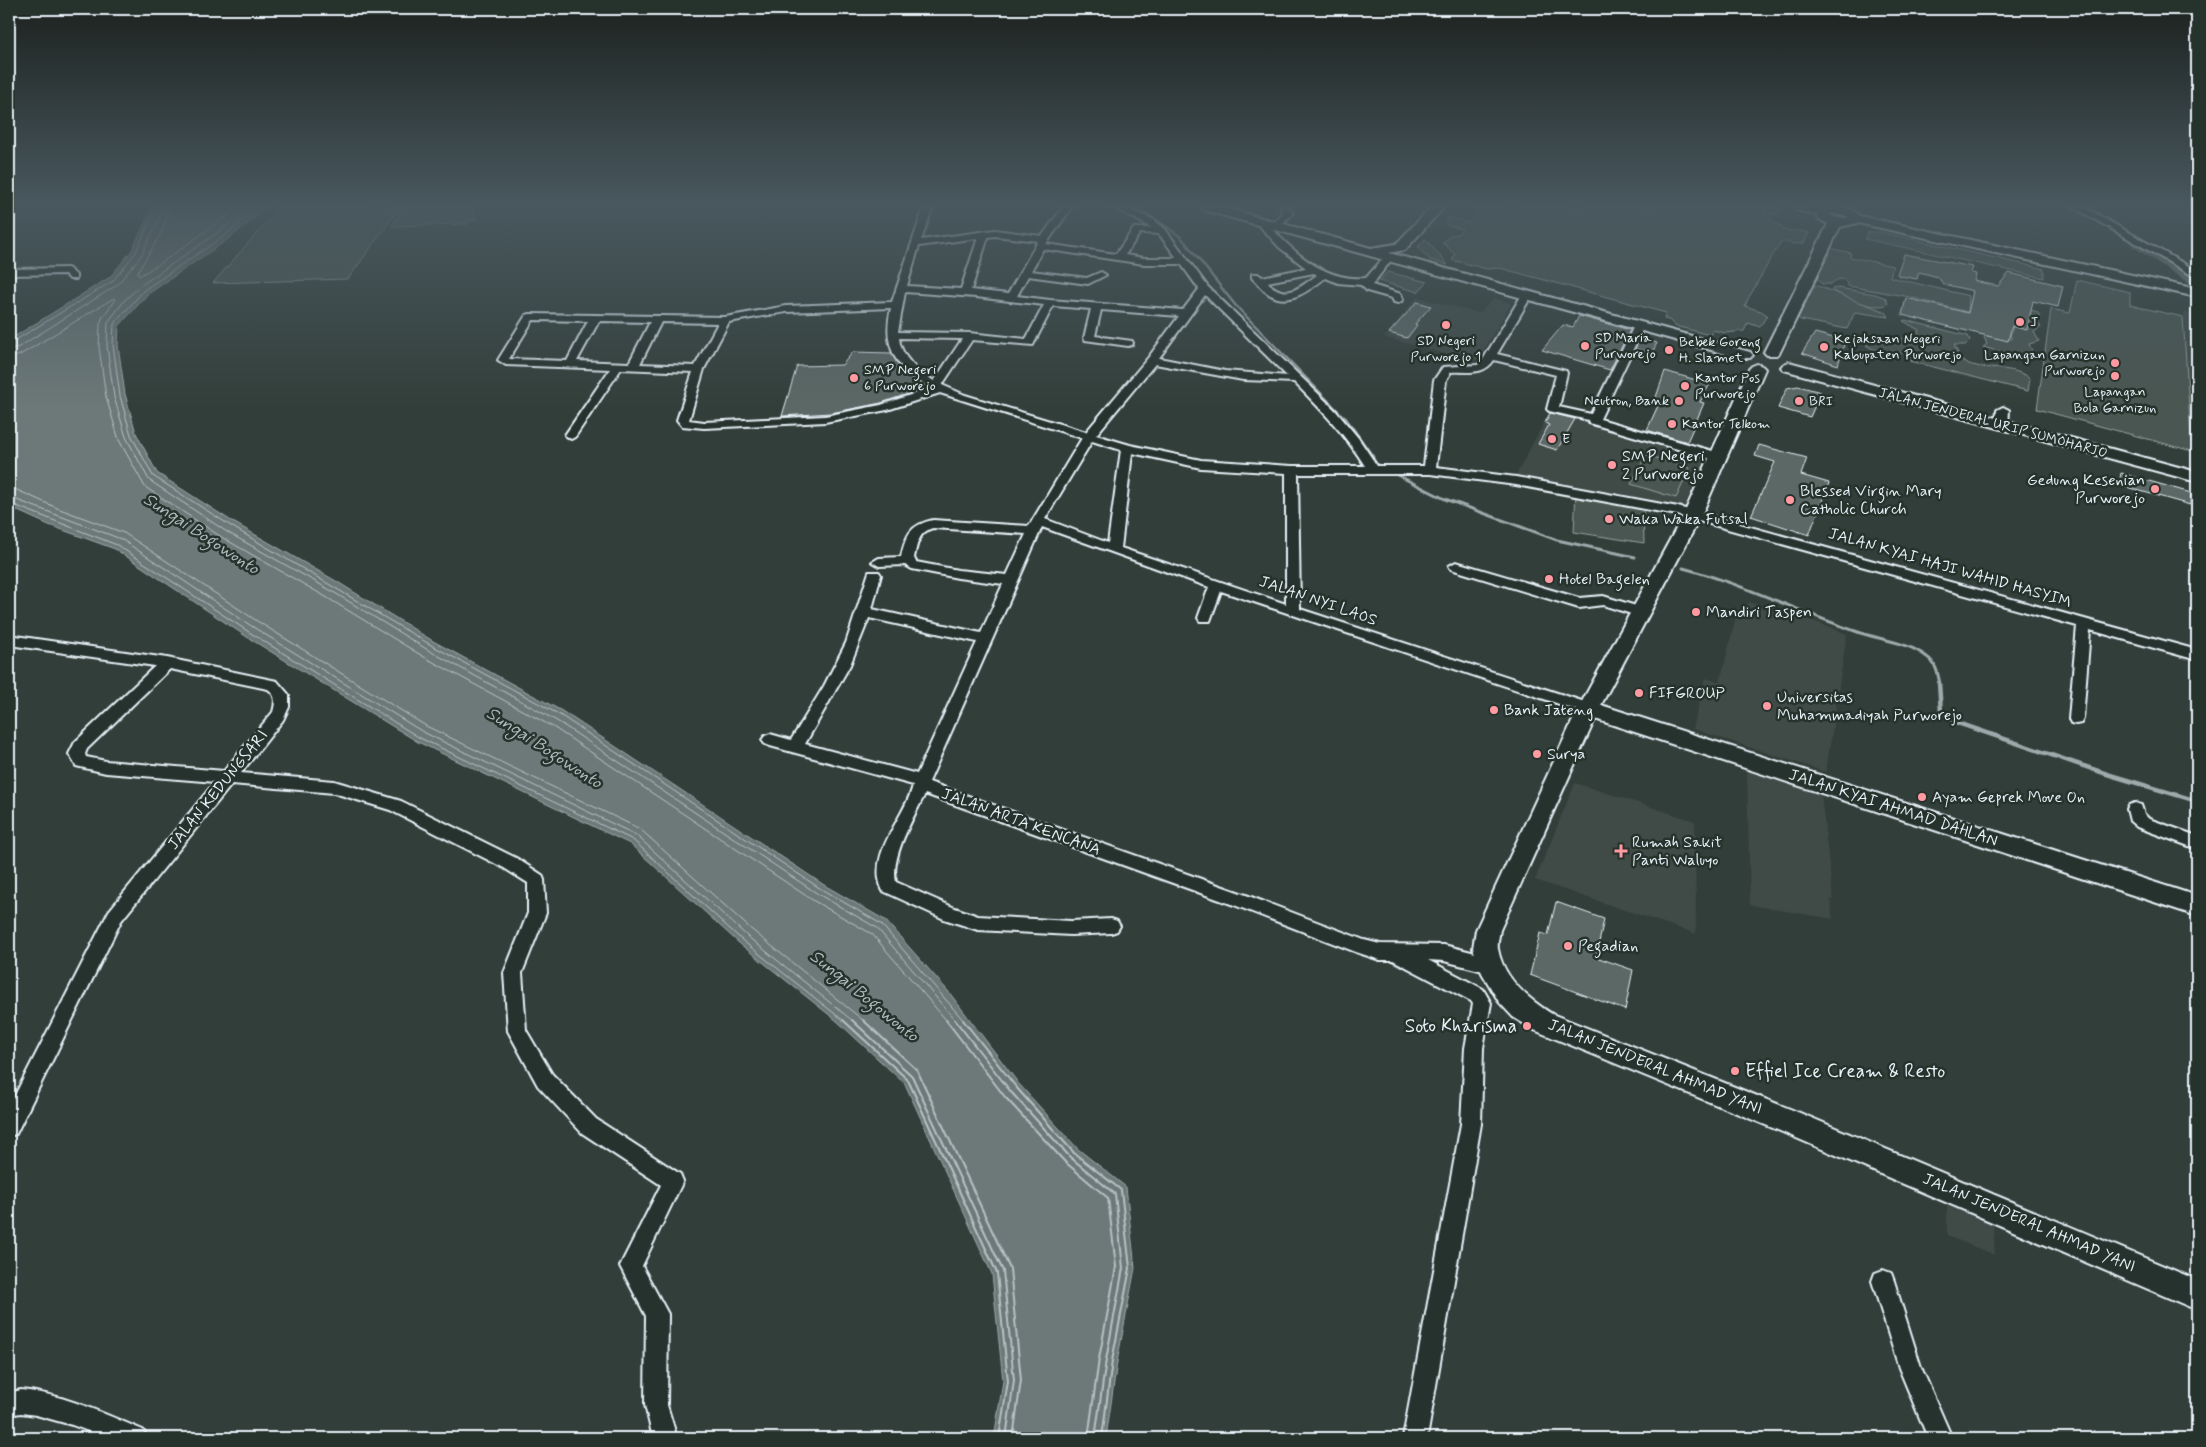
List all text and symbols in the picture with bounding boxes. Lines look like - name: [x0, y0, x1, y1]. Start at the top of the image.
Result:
- place label: J: [2030, 313, 2038, 331]
- marker: J: [2014, 316, 2026, 328]
- marker: SD Negeri Purworejo 1: [1440, 319, 1452, 331]
- place label: SD Maria Purworejo: [1595, 329, 1656, 363]
- place label: Kejaksaan Negeri Kabupaten Purworejo: [1834, 330, 1962, 364]
- place label: SD Negeri Purworejo 1: [1411, 332, 1481, 366]
- place label: Bebek Goreng H. Slamet: [1679, 333, 1761, 367]
- marker: SD Maria Purworejo: [1579, 340, 1591, 352]
- marker: Kejaksaan Negeri Kabupaten Purworejo: [1818, 341, 1830, 353]
- marker: Bebek Goreng H. Slamet: [1663, 344, 1675, 356]
- place label: Lapangan Garnizun Purworejo: [1984, 346, 2105, 380]
- marker: Lapangan Garnizun Purworejo: [2109, 357, 2121, 369]
- place label: SMP Negeri 6 Purworejo: [864, 361, 936, 395]
- place label: Kantor Pos Purworejo: [1695, 369, 1761, 403]
- marker: Lapangan Bola Garnizun: [2109, 370, 2121, 382]
- marker: SMP Negeri 6 Purworejo: [848, 372, 860, 384]
- marker: Kantor Pos Purworejo: [1679, 380, 1691, 392]
- place label: Lapangan Bola Garnizun: [2074, 383, 2156, 417]
- street label: JALAN JENDERAL URIP SUMOHARJO: [1877, 384, 2109, 462]
- place label: Neutron, Bank: [1584, 392, 1669, 410]
- place label: BRI: [1809, 392, 1833, 410]
- marker: Neutron, Bank: [1673, 395, 1685, 407]
- marker: BRI: [1793, 395, 1805, 407]
- place label: Kantor Telkom: [1682, 415, 1770, 433]
- marker: Kantor Telkom: [1666, 418, 1678, 430]
- place label: E: [1562, 430, 1570, 448]
- marker: E: [1546, 433, 1558, 445]
- place label: SMP Negeri 2 Purworejo: [1622, 446, 1705, 485]
- marker: SMP Negeri 2 Purworejo: [1606, 459, 1618, 471]
- place label: Gedung Kesenian Purworejo: [2027, 470, 2145, 509]
- place label: Blessed Virgin Mary Catholic Church: [1800, 481, 1942, 520]
- marker: Gedung Kesenian Purworejo: [2149, 483, 2161, 495]
- water label: Sungai Bogowonto: [137, 487, 265, 583]
- marker: Blessed Virgin Mary Catholic Church: [1784, 494, 1796, 506]
- place label: Waka Waka Futsal: [1619, 509, 1748, 530]
- marker: Waka Waka Futsal: [1603, 513, 1615, 525]
- street label: JALAN KYAI HAJI WAHID HASYIM: [1826, 523, 2074, 613]
- place label: Hotel Bagelen: [1559, 569, 1650, 591]
- street label: JALAN NYI LAOS: [1256, 571, 1380, 631]
- marker: Hotel Bagelen: [1543, 573, 1555, 585]
- place label: Mandiri Taspen: [1706, 602, 1812, 623]
- marker: Mandiri Taspen: [1690, 606, 1702, 618]
- place label: FIFGROUP: [1649, 683, 1725, 704]
- marker: FIFGROUP: [1633, 687, 1645, 699]
- place label: Universitas Muhammadiyah Purworejo: [1777, 687, 1962, 726]
- place label: Bank Jateng: [1504, 700, 1593, 721]
- marker: Universitas Muhammadiyah Purworejo: [1761, 700, 1773, 712]
- water label: Sungai Bogowonto: [480, 701, 608, 797]
- marker: Bank Jateng: [1488, 704, 1500, 716]
- street label: JALAN KEDUNGSARI: [163, 726, 273, 854]
- place label: Surya: [1547, 744, 1586, 765]
- marker: Surya: [1531, 748, 1543, 760]
- street label: JALAN KYAI AHMAD DAHLAN: [1786, 764, 2000, 852]
- street label: JALAN ARTA KENCANA: [938, 783, 1104, 861]
- place label: Ayam Geprek Move On: [1932, 787, 2085, 808]
- marker: Ayam Geprek Move On: [1916, 791, 1928, 803]
- place label: Rumah Sakit Panti Waluyo: [1632, 832, 1722, 871]
- marker: Rumah Sakit Panti Waluyo: [1614, 844, 1628, 858]
- place label: Pegadian: [1578, 936, 1638, 958]
- marker: Pegadian: [1562, 940, 1574, 952]
- water label: Sungai Bogowonto: [803, 945, 925, 1050]
- place label: Soto Kharisma: [1405, 1014, 1517, 1039]
- street label: JALAN JENDERAL AHMAD YANI: [1545, 1014, 1765, 1120]
- marker: Soto Kharisma: [1521, 1020, 1533, 1032]
- place label: Effiel Ice Cream & Resto: [1745, 1059, 1945, 1084]
- marker: Effiel Ice Cream & Resto: [1729, 1065, 1741, 1077]
- street label: JALAN JENDERAL AHMAD YANI: [1919, 1169, 2139, 1277]

